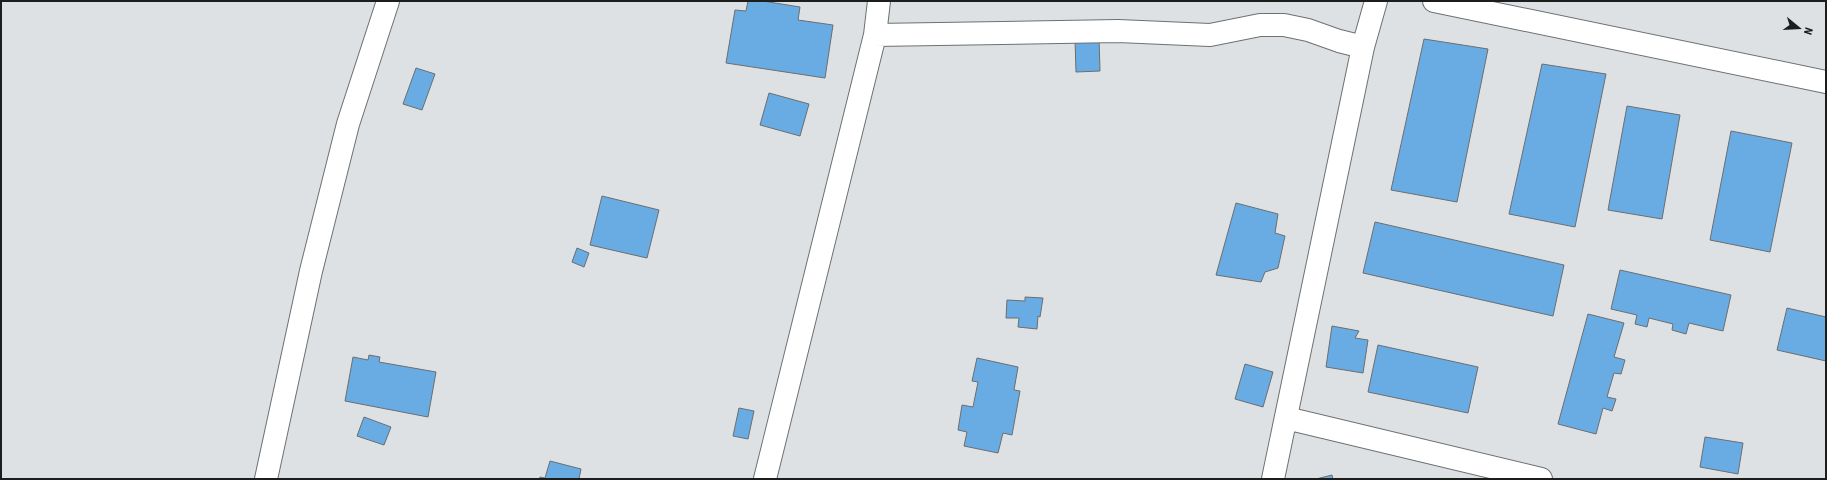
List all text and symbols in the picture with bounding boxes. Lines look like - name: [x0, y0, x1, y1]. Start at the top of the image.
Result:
- north arrow: [1779, 8, 1819, 48]
- text: N: [1801, 26, 1815, 36]

